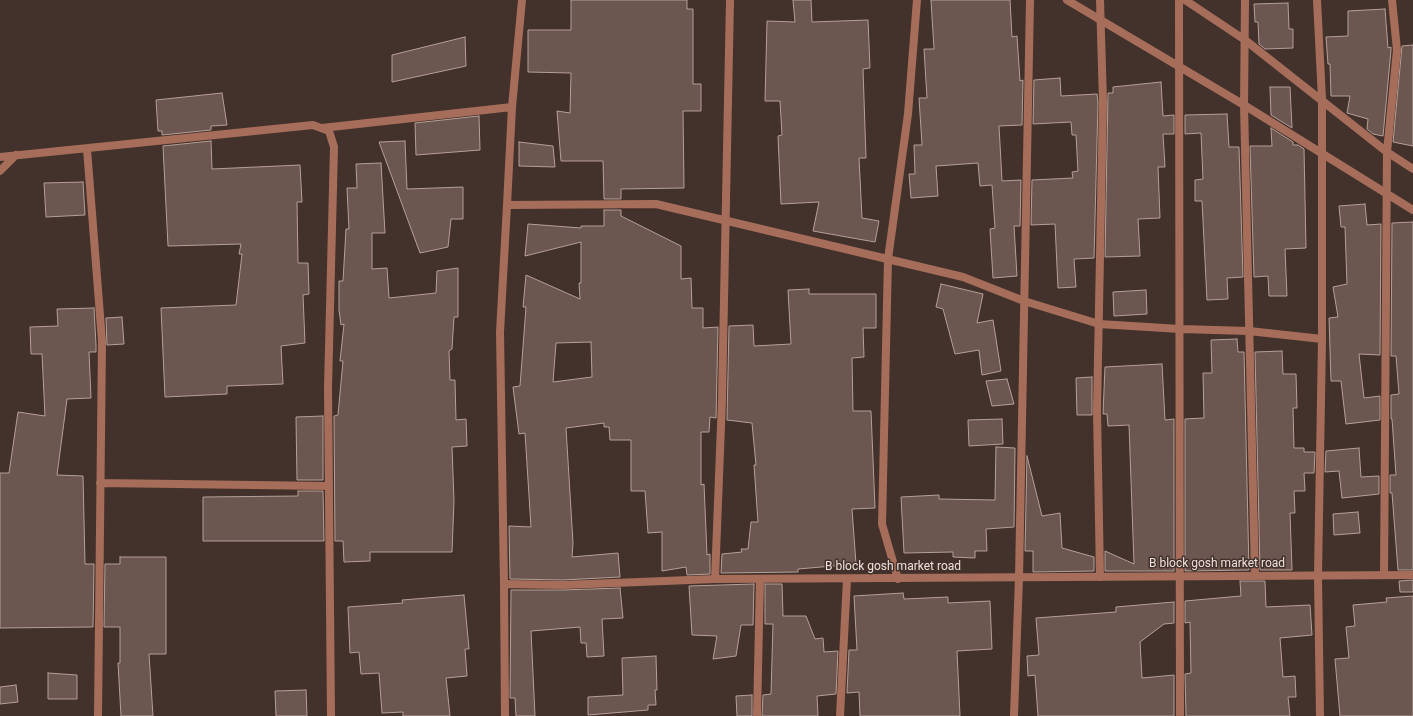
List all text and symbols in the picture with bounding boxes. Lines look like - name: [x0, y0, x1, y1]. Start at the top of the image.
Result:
- street label: B block gosh market road: [1149, 557, 1285, 571]
- street label: B block gosh market road: [825, 560, 961, 574]

